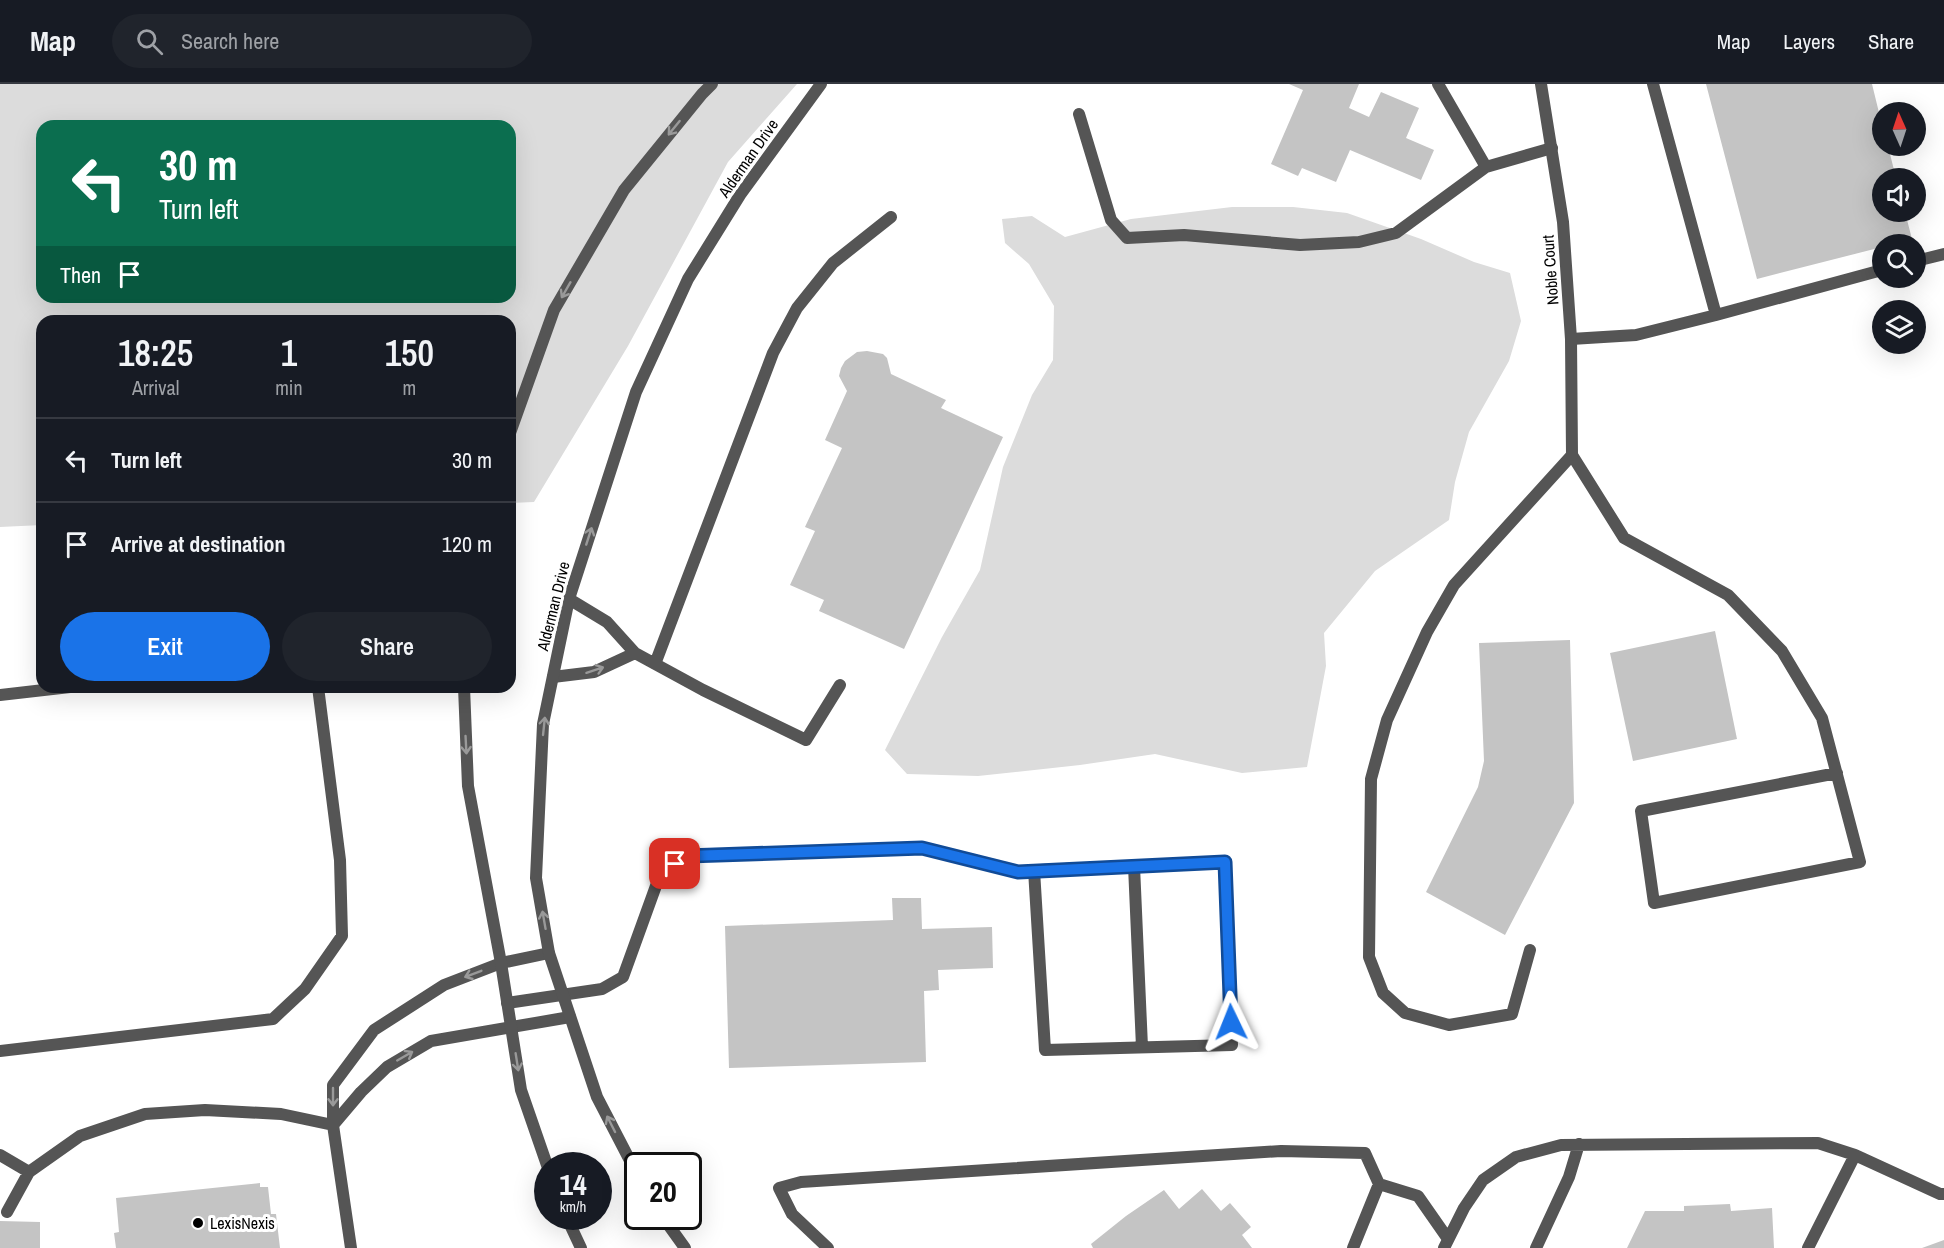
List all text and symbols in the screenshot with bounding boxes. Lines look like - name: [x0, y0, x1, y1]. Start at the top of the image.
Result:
- search box: [112, 14, 532, 68]
- text: Map: [30, 22, 76, 60]
- icon: search: [133, 25, 166, 58]
- text: Search here: [181, 26, 279, 56]
- text: Map: [1717, 27, 1750, 56]
- text: Layers: [1783, 27, 1835, 56]
- text: Share: [1868, 27, 1914, 56]
- north arrow: [1872, 102, 1926, 156]
- map controls: [1872, 102, 1926, 354]
- street label: Alderman Drive: [712, 114, 783, 202]
- one-way arrow: [667, 120, 680, 136]
- text: 30 m: [159, 137, 238, 193]
- icon: left: [60, 144, 138, 222]
- button: sound: [1872, 168, 1926, 222]
- text: Turn left: [159, 191, 238, 227]
- street label: Noble Court: [1537, 234, 1563, 306]
- button: search: [1872, 234, 1926, 288]
- icon: arrive: [113, 258, 146, 291]
- text: Then: [60, 260, 101, 290]
- one-way arrow: [560, 281, 572, 298]
- button: layers: [1872, 300, 1926, 354]
- text: 18:25: [118, 329, 193, 377]
- text: 1: [281, 329, 297, 377]
- text: 150: [385, 329, 434, 377]
- text: Arrival: [132, 374, 179, 401]
- text: min: [275, 374, 303, 401]
- text: m: [402, 374, 416, 401]
- icon: left: [60, 444, 93, 477]
- text: Turn left: [111, 445, 182, 475]
- text: 30 m: [452, 445, 492, 475]
- one-way arrow: [584, 527, 595, 546]
- icon: arrive: [60, 528, 93, 561]
- text: Arrive at destination: [111, 529, 285, 559]
- text: 120 m: [442, 529, 492, 559]
- street label: Alderman Drive: [531, 559, 575, 654]
- button: Exit: [60, 612, 270, 681]
- button: Share: [282, 612, 492, 681]
- one-way arrow: [585, 664, 604, 675]
- one-way arrow: [539, 716, 550, 736]
- one-way arrow: [460, 735, 471, 755]
- pin: [649, 838, 700, 889]
- icon: arrive: [658, 847, 691, 880]
- one-way arrow: [538, 911, 549, 930]
- one-way arrow: [464, 969, 483, 980]
- position arrow: [1199, 990, 1263, 1054]
- one-way arrow: [396, 1050, 413, 1062]
- one-way arrow: [512, 1052, 523, 1071]
- one-way arrow: [327, 1087, 339, 1107]
- one-way arrow: [605, 1116, 616, 1134]
- speed limit sign: 20: [624, 1152, 702, 1230]
- text: 14: [559, 1164, 587, 1204]
- text: km/h: [560, 1196, 586, 1217]
- place label: LexisNexis: [210, 1212, 275, 1234]
- marker: LexisNexis: [191, 1216, 205, 1230]

